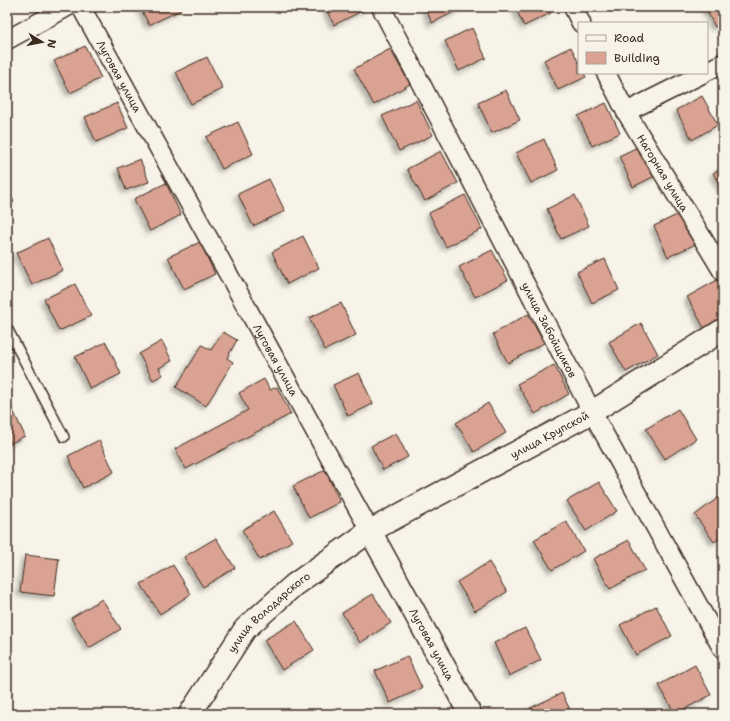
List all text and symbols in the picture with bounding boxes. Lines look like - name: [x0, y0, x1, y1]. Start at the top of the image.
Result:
- north arrow: [22, 22, 62, 62]
- legend: [578, 22, 708, 74]
- text: Road: [614, 30, 645, 46]
- text: N: [43, 38, 59, 50]
- street label: Луговая улица: [93, 38, 145, 115]
- text: Building: [614, 50, 660, 66]
- street label: Нагорная улица: [633, 131, 692, 215]
- street label: улица Забойщиков: [518, 280, 580, 381]
- street label: Луговая улица: [249, 321, 301, 399]
- street label: улица Крупской: [508, 408, 592, 462]
- street label: улица Володарского: [225, 568, 314, 656]
- street label: Луговая улица: [406, 606, 457, 683]

